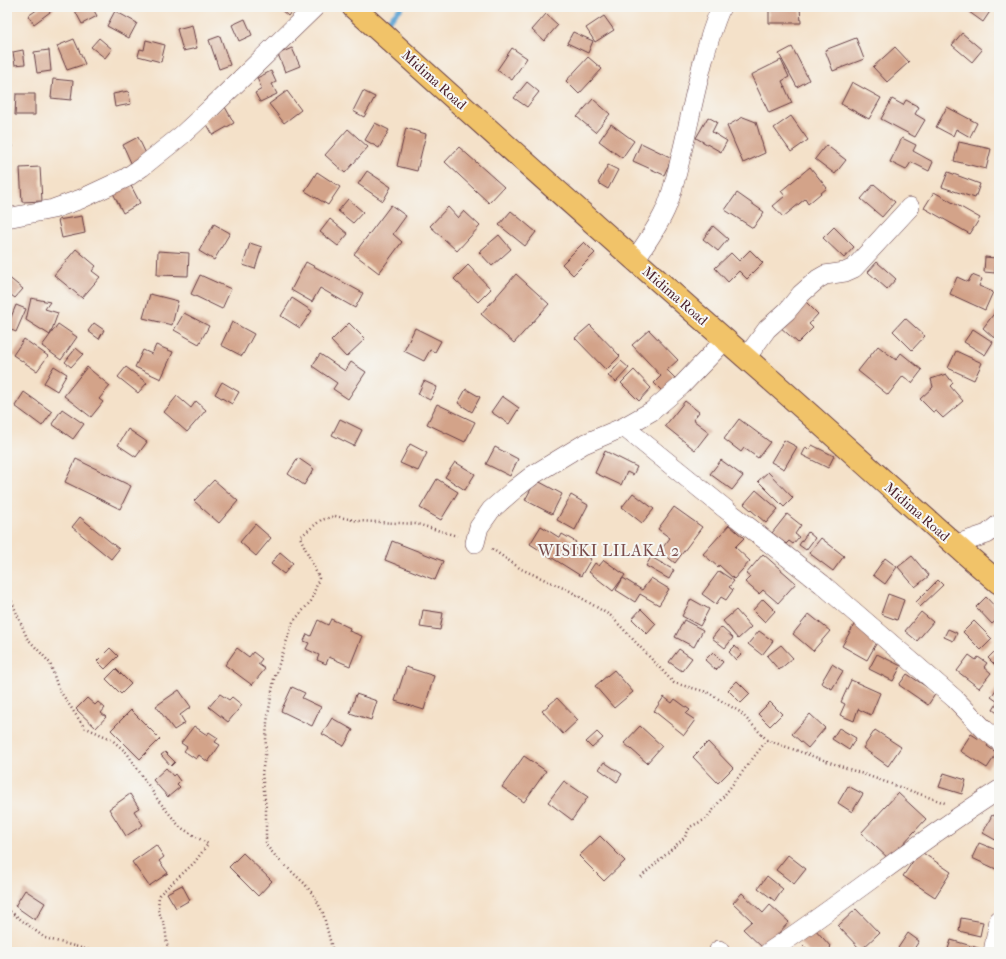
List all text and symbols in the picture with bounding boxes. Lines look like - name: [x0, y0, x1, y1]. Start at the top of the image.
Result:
- street label: Midima Road: [398, 47, 470, 114]
- street label: Midima Road: [639, 263, 711, 329]
- street label: Midima Road: [881, 479, 953, 545]
- district label: WISIKI LILAKA 2: [537, 541, 680, 560]

